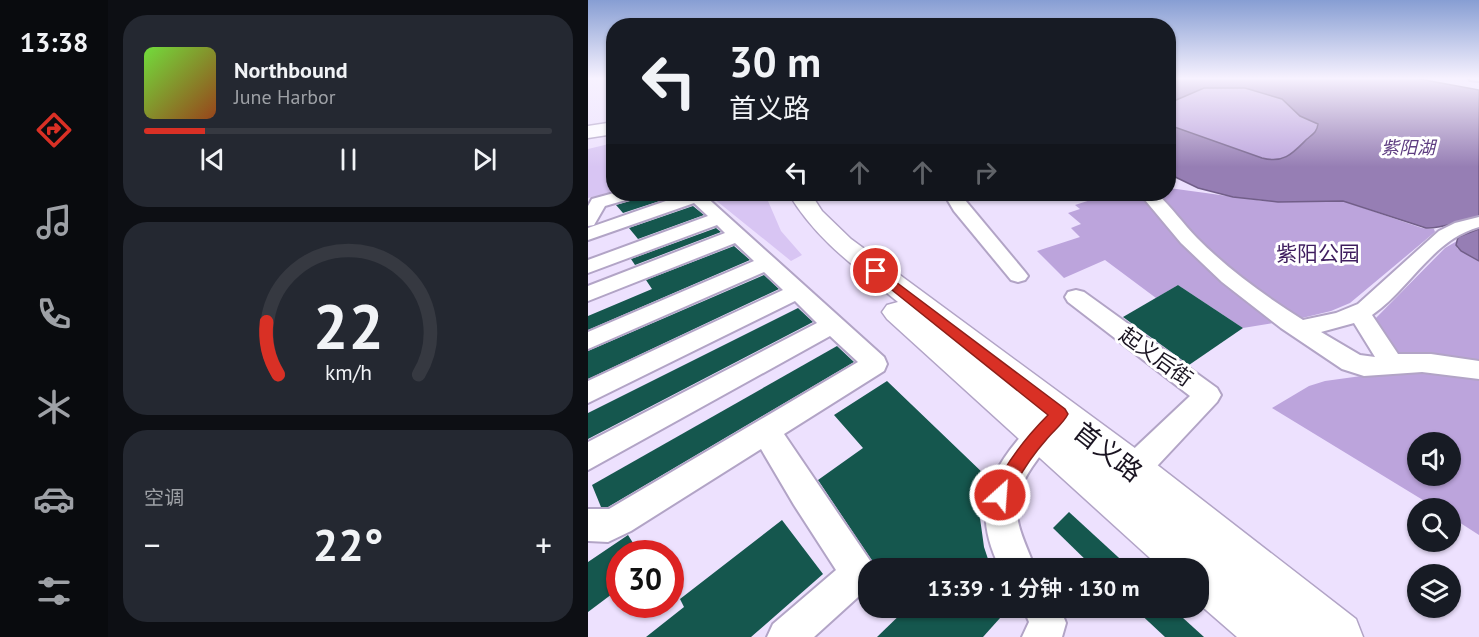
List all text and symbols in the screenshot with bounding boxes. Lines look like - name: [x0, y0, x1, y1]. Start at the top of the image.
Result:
- text: 13:38: [20, 25, 88, 59]
- text: 30 m: [729, 34, 821, 89]
- icon: left: [630, 42, 708, 120]
- text: Northbound: [234, 56, 348, 84]
- text: June Harbor: [234, 84, 336, 110]
- text: 首义路: [729, 91, 810, 125]
- icon: directions: [33, 109, 75, 151]
- water label: 紫阳湖: [1381, 136, 1438, 159]
- icon: previous: [196, 143, 229, 176]
- icon: pause: [332, 143, 365, 176]
- icon: next: [468, 143, 501, 176]
- icon: left: [780, 156, 813, 189]
- icon: ahead: [843, 156, 876, 189]
- icon: ahead: [906, 156, 939, 189]
- icon: right: [969, 156, 1002, 189]
- icon: music: [33, 201, 75, 243]
- park label: 紫阳公园: [1276, 240, 1360, 267]
- pin: [850, 245, 901, 296]
- icon: arrive: [859, 254, 892, 287]
- text: 22: [313, 286, 383, 367]
- icon: phone: [33, 293, 75, 335]
- street label: 起义后街: [1114, 321, 1198, 392]
- text: km/h: [324, 359, 371, 387]
- icon: climate: [33, 386, 75, 428]
- street label: 首义路: [1067, 415, 1149, 489]
- map controls: [1407, 432, 1461, 618]
- button: sound: [1407, 432, 1461, 486]
- position arrow: [968, 463, 1032, 527]
- icon: car: [33, 478, 75, 520]
- text: 空调: [144, 485, 184, 511]
- button: search: [1407, 498, 1461, 552]
- text: 22°: [313, 515, 383, 573]
- text: −: [144, 523, 161, 566]
- text: +: [535, 523, 552, 566]
- speed limit sign: 30: [606, 540, 684, 618]
- button: layers: [1407, 564, 1461, 618]
- icon: filters: [33, 570, 75, 612]
- text: 13:39 · 1 分钟 · 130 m: [928, 574, 1139, 602]

